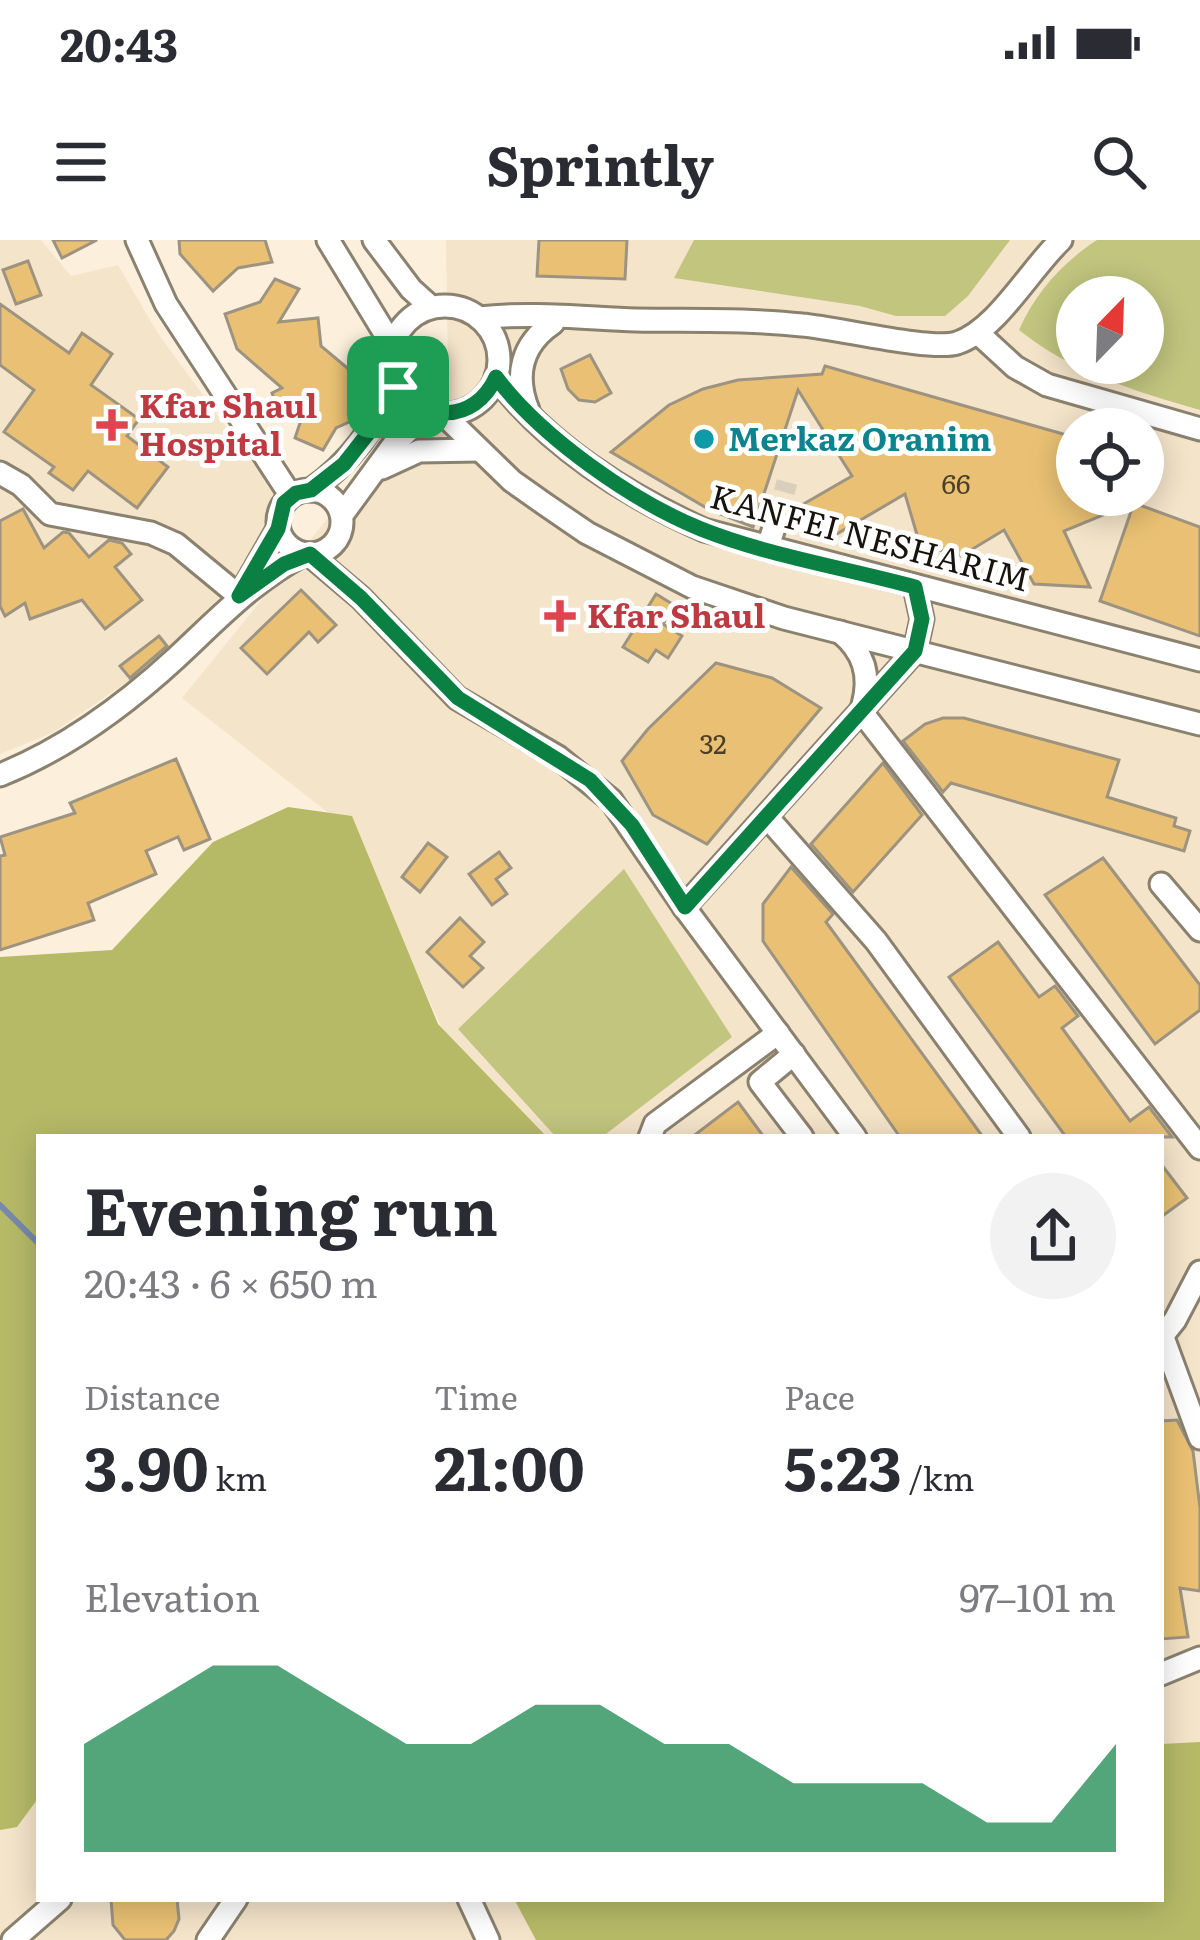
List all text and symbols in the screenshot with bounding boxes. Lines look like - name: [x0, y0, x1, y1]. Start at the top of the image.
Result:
- text: 20:43: [60, 9, 178, 76]
- text: Sprintly: [486, 122, 714, 203]
- icon: menu: [48, 129, 114, 195]
- icon: search: [1086, 129, 1152, 195]
- north arrow: [1056, 276, 1164, 384]
- map controls: [1056, 276, 1164, 516]
- pin: [347, 336, 449, 438]
- icon: arrive: [365, 354, 431, 420]
- place label: Kfar Shaul Hospital: [139, 379, 318, 466]
- button: locate: [1056, 408, 1164, 516]
- marker: Kfar Shaul Hospital: [96, 409, 128, 441]
- place label: Merkaz Oranim: [728, 412, 991, 461]
- marker: Merkaz Oranim: [691, 426, 717, 452]
- house number: 66: [942, 462, 971, 502]
- street label: KANFEI NESHARIM: [705, 469, 1036, 602]
- place label: Kfar Shaul: [587, 589, 766, 638]
- marker: Kfar Shaul: [544, 600, 576, 632]
- house number: 32: [699, 722, 727, 762]
- text: Evening run: [84, 1158, 498, 1256]
- button: share: [990, 1173, 1116, 1299]
- text: 20:43 · 6 × 650 m: [84, 1252, 378, 1310]
- text: Distance: [84, 1371, 220, 1420]
- text: Time: [434, 1371, 518, 1420]
- text: Pace: [784, 1371, 855, 1420]
- text: 3.90: [84, 1420, 209, 1509]
- text: 21:00: [434, 1420, 585, 1509]
- text: 5:23: [784, 1420, 902, 1509]
- text: km: [209, 1452, 267, 1501]
- text: /km: [902, 1452, 974, 1501]
- text: Elevation: [84, 1566, 260, 1624]
- text: 97–101 m: [959, 1566, 1116, 1624]

